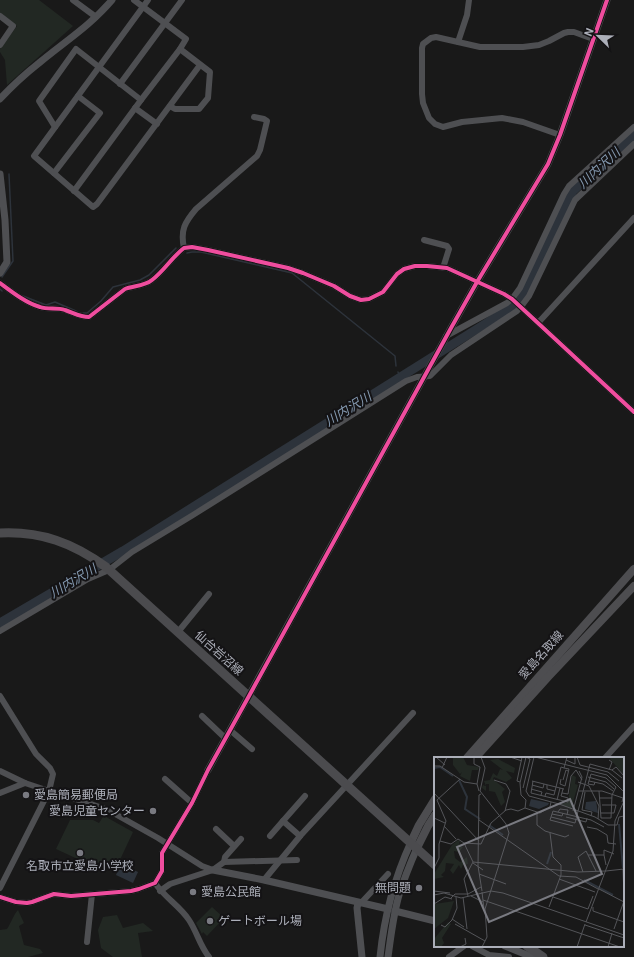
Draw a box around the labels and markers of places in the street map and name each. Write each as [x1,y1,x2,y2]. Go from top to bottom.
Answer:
place label: 愛島簡易郵便局 [34,788,118,802]
marker: 愛島簡易郵便局 [21,790,31,800]
place label: 愛島児童センター [49,804,145,818]
marker: 愛島児童センター [148,806,158,816]
marker: 名取市立愛島小学校 [75,848,85,858]
place label: 名取市立愛島小学校 [26,859,134,873]
place label: 無問題 [375,881,411,895]
marker: 無問題 [414,883,424,893]
place label: 愛島公民館 [201,885,261,899]
marker: 愛島公民館 [188,887,198,897]
place label: ゲートボール場 [218,914,302,928]
marker: ゲートボール場 [205,916,215,926]

